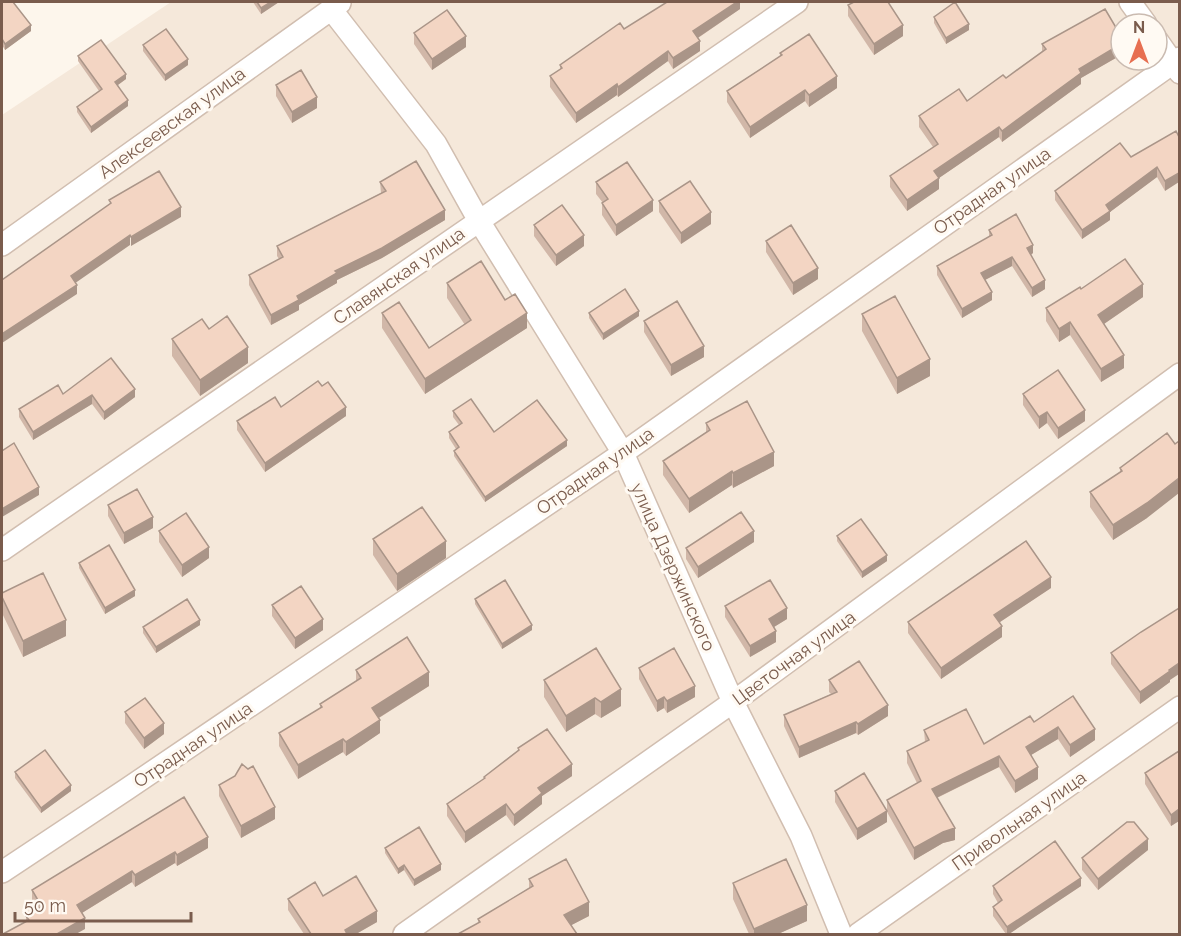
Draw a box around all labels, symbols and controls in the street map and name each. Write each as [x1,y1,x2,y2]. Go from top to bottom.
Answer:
north arrow [1109,12,1169,72]
text: N [1133,18,1145,37]
street label: Алексеевская улица [94,62,249,183]
street label: Отрадная улица [929,142,1054,239]
street label: Славянская улица [329,222,468,329]
street label: Отрадная улица [532,422,657,519]
street label: улица Дзержинского [627,479,720,654]
street label: Цветочная улица [728,606,859,709]
street label: Отрадная улица [130,697,256,792]
street label: Привольная улица [948,766,1090,875]
scale bar [15,885,190,923]
text: 50 m [24,895,66,916]

